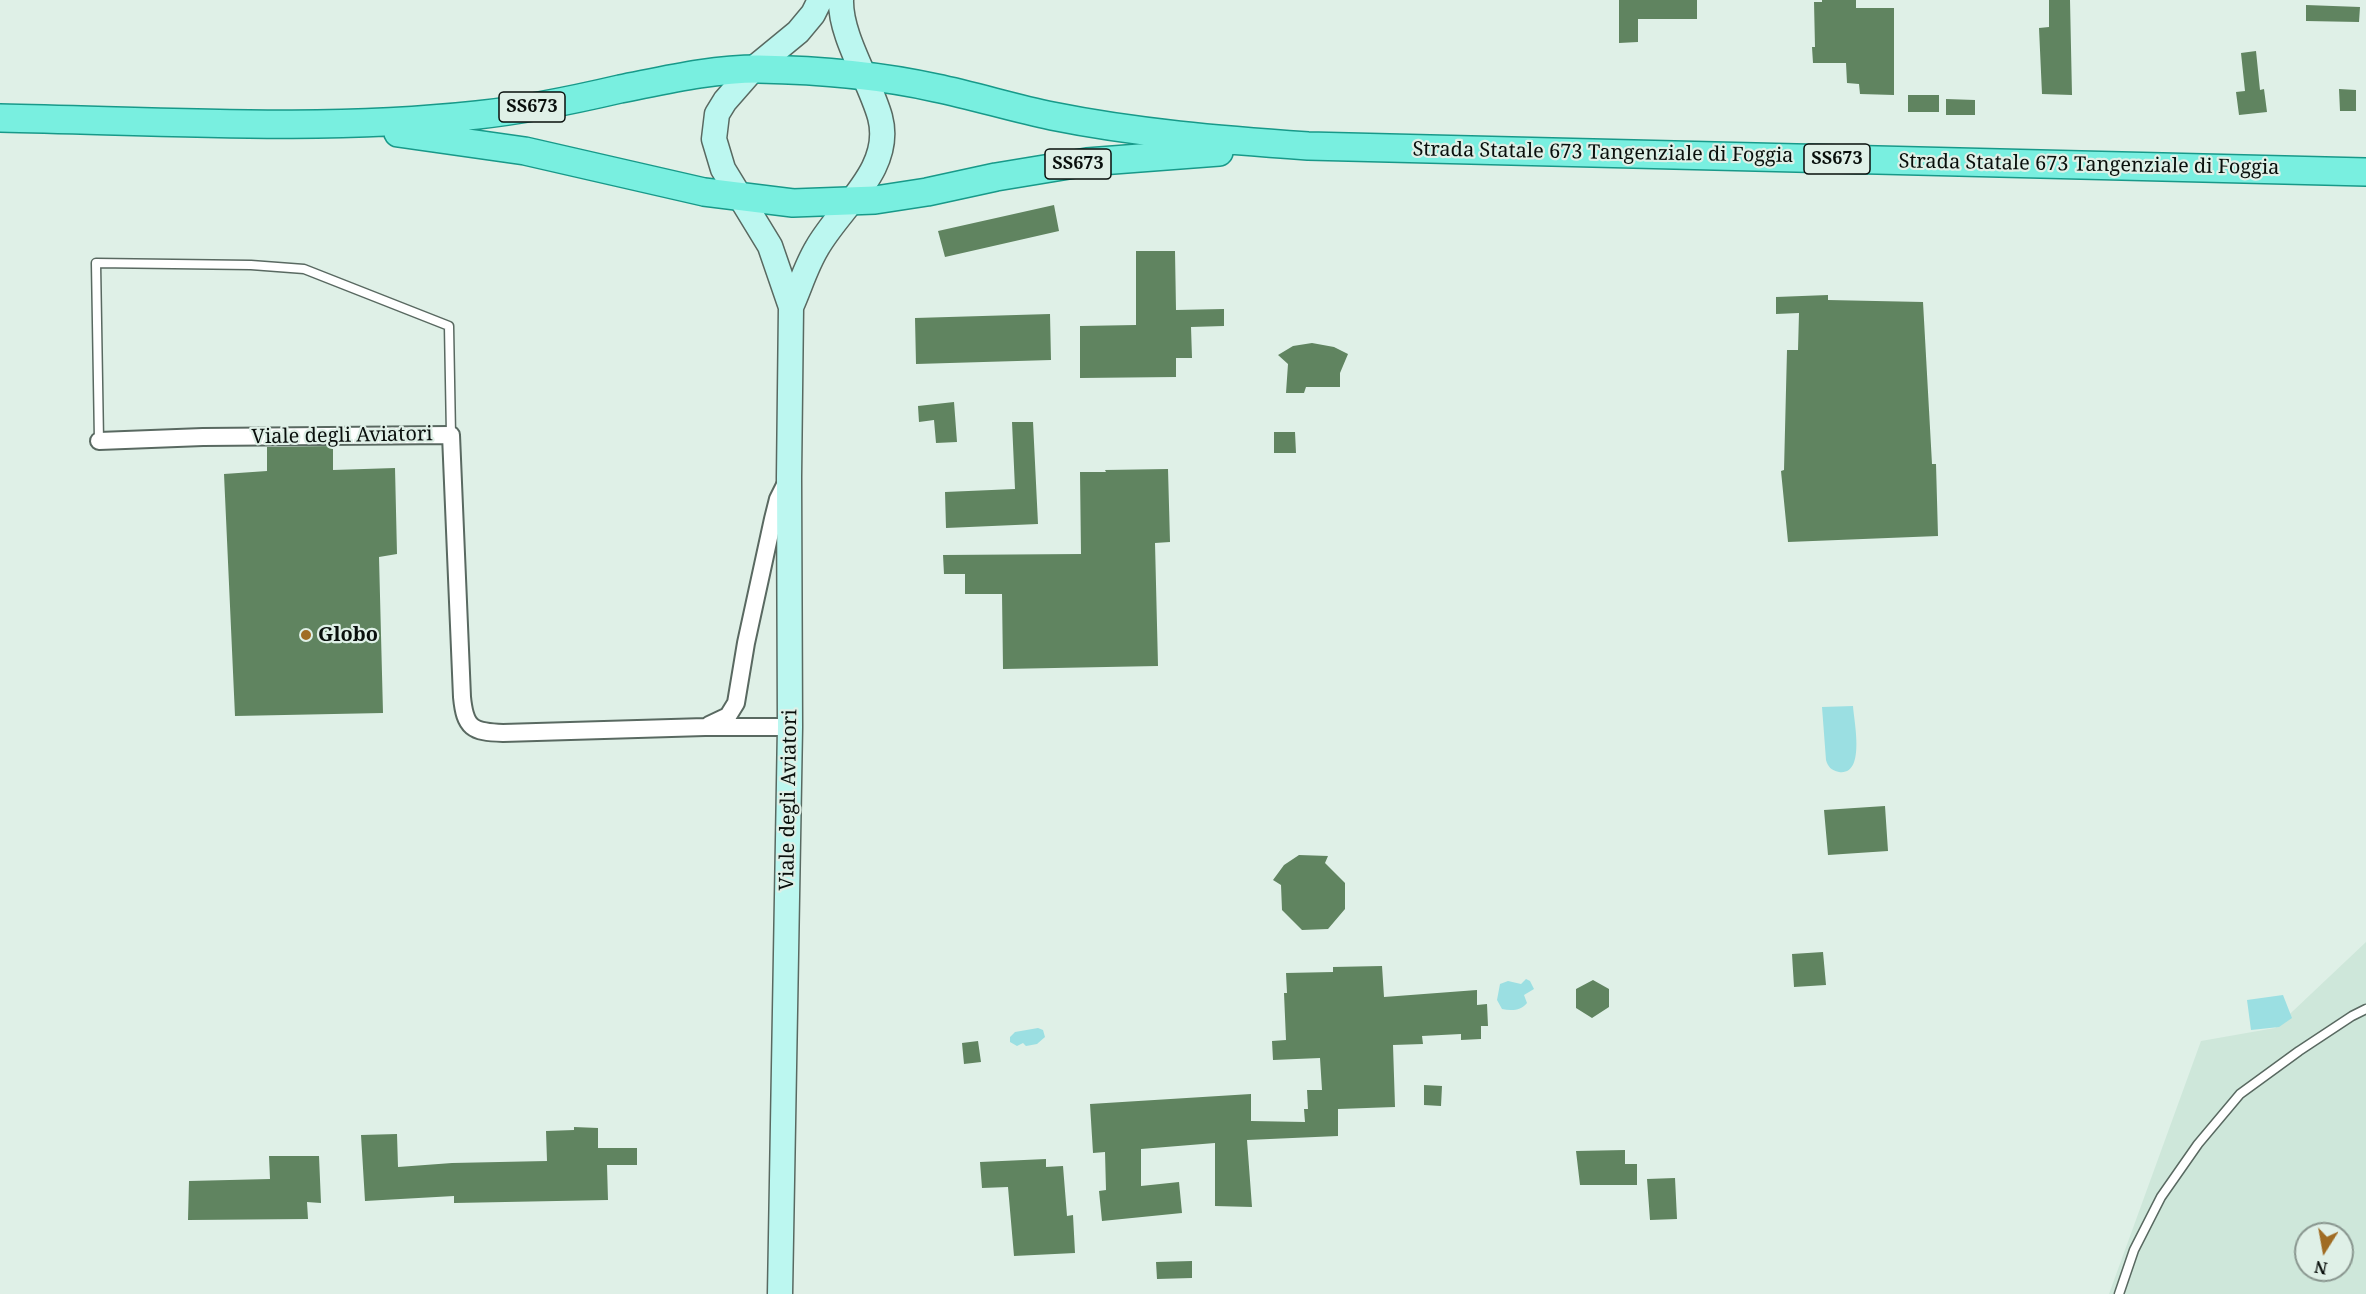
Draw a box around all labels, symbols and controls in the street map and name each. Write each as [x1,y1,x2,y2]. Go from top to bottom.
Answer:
road number: SS673 [499,92,565,122]
street label: Strada Statale 673 Tangenziale di Foggia [1412,138,1794,168]
road number: SS673 [1804,144,1870,174]
road number: SS673 [1045,149,1111,179]
street label: Strada Statale 673 Tangenziale di Foggia [1898,150,2280,180]
street label: Viale degli Aviatori [251,422,433,450]
place label: Globo [318,623,378,647]
marker: Globo [299,628,313,642]
street label: Viale degli Aviatori [775,709,803,891]
north arrow [2294,1222,2354,1282]
text: N [2313,1256,2329,1280]

